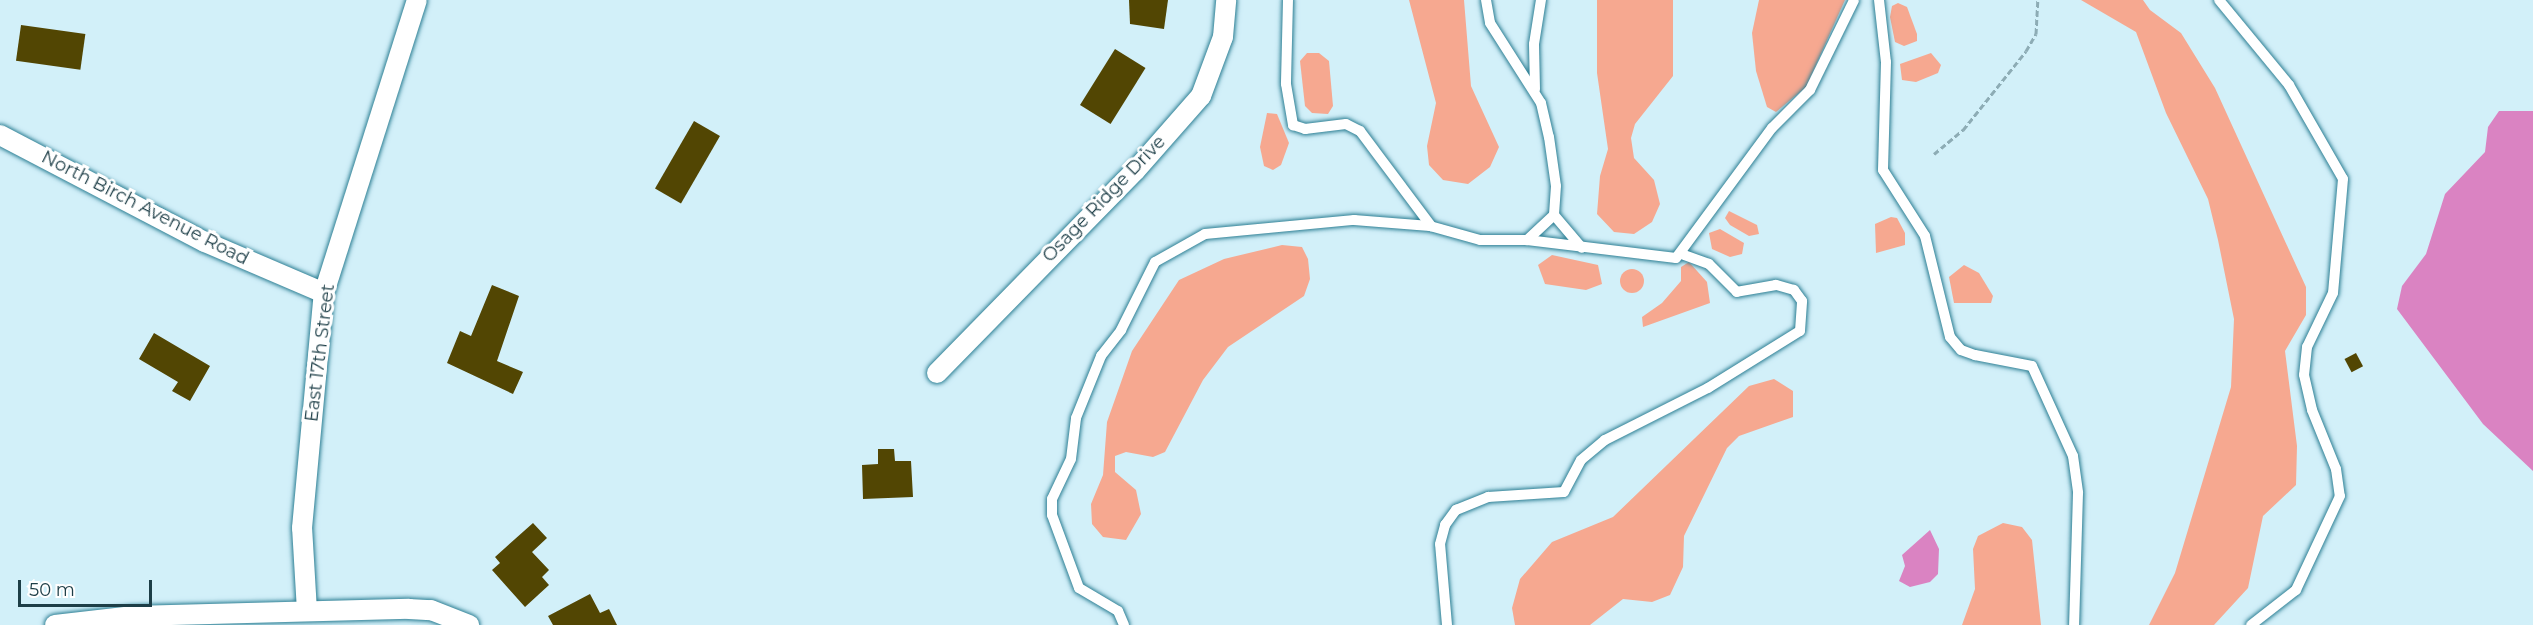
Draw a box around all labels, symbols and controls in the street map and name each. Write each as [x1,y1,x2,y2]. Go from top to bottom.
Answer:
street label: Osage Ridge Drive [1038,131,1170,267]
street label: North Birch Avenue Road [38,146,252,270]
street label: East 17th Street [301,283,339,423]
scale bar [21,568,154,606]
text: 50 m [29,579,75,601]

